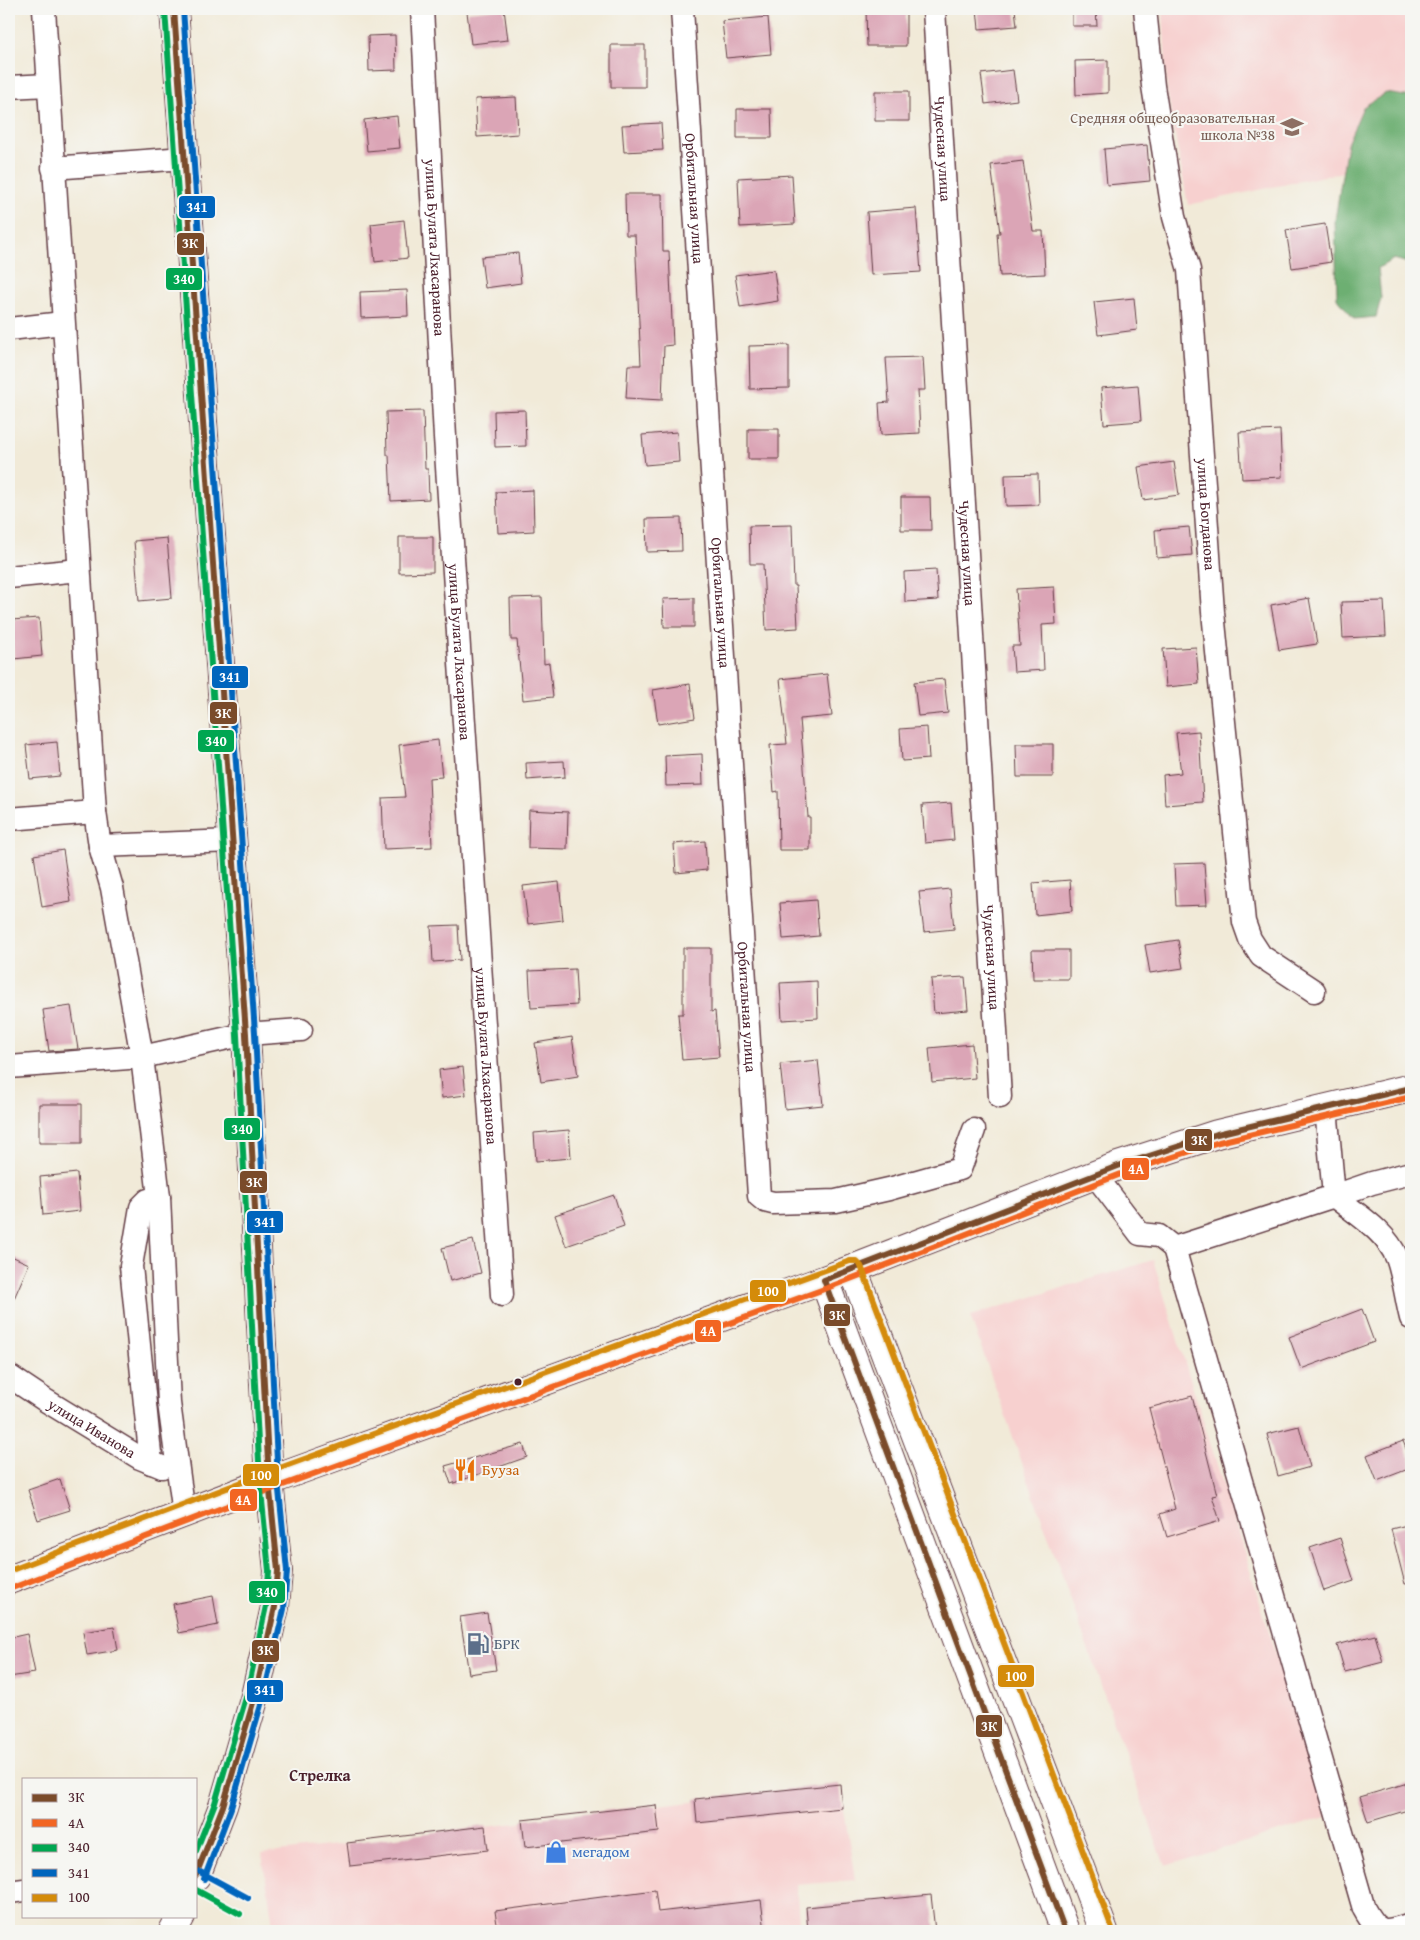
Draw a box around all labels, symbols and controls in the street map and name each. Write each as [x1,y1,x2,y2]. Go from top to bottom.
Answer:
street label: Чудесная улица [929,95,957,203]
place label: Средняя общеобразовательная школа №38 [1070,107,1275,145]
school or university icon: Средняя общеобразовательная школа №38 [1279,114,1305,140]
street label: Орбитальная улица [680,133,710,265]
street label: улица Булата Лхасаранова [420,158,451,338]
line badge: 341 [178,195,216,219]
text: 341 [186,197,208,217]
line badge: 3К [176,232,205,256]
text: 3К [182,233,199,253]
line badge: 340 [165,267,203,291]
text: 340 [173,269,195,289]
street label: улица Богданова [1192,456,1221,572]
street label: Чудесная улица [954,499,981,607]
street label: Орбитальная улица [706,537,736,670]
street label: улица Булата Лхасаранова [443,562,476,742]
line badge: 341 [211,665,249,689]
text: 341 [219,667,241,687]
line badge: 3К [209,701,238,725]
text: 3К [215,703,232,723]
line badge: 340 [197,729,235,753]
text: 340 [205,731,227,751]
street label: Чудесная улица [978,904,1006,1012]
street label: Орбитальная улица [733,941,762,1074]
street label: улица Булата Лхасаранова [470,966,503,1146]
line badge: 340 [223,1117,261,1141]
text: 340 [231,1119,253,1139]
line badge: 3К [1184,1128,1213,1152]
text: 3К [1191,1130,1208,1150]
line badge: 4А [1121,1157,1150,1181]
text: 4А [1128,1159,1144,1179]
line badge: 3К [239,1170,268,1194]
text: 3К [246,1172,263,1192]
line badge: 341 [246,1210,284,1234]
text: 341 [254,1212,276,1232]
line badge: 100 [749,1279,787,1303]
text: 100 [757,1281,779,1301]
line badge: 3К [823,1303,851,1327]
text: 3К [829,1305,846,1325]
line badge: 4А [694,1319,722,1343]
text: 4А [700,1321,716,1341]
unlabelled marker [513,1377,523,1387]
street label: улица Иванова [43,1393,141,1463]
restaurant icon: Бууза [452,1457,478,1483]
place label: Бууза [482,1459,520,1480]
line badge: 100 [242,1463,280,1487]
text: 100 [250,1465,272,1485]
line badge: 4А [229,1488,258,1512]
text: 4А [235,1490,251,1510]
line badge: 340 [248,1580,286,1604]
text: 340 [256,1582,278,1602]
fuel station icon: БРК [465,1631,491,1657]
place label: БРК [494,1633,521,1654]
line badge: 3К [251,1639,280,1663]
text: 3К [257,1640,274,1660]
line badge: 100 [997,1664,1035,1688]
text: 100 [1005,1666,1027,1686]
line badge: 341 [246,1679,284,1703]
text: 341 [254,1680,276,1700]
line badge: 3К [975,1714,1003,1738]
text: 3К [981,1716,998,1736]
district label: Стрелка [289,1763,351,1787]
legend [22,1778,198,1918]
text: 3К [68,1786,85,1807]
text: 4А [68,1812,84,1833]
text: 340 [68,1836,90,1857]
shop icon: мегадом [543,1839,569,1865]
place label: мегадом [572,1841,630,1862]
text: 341 [68,1862,90,1883]
text: 100 [68,1886,90,1907]

